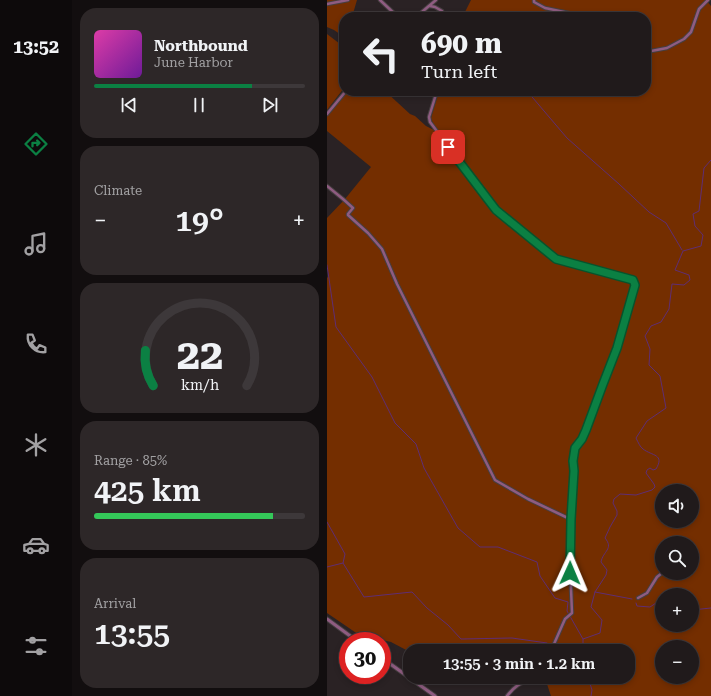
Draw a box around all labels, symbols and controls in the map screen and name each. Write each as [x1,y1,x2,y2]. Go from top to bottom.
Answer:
text: 690 m [421,27,502,60]
icon: left [355,28,407,80]
text: 13:52 [13,36,59,57]
text: Northbound [154,37,248,55]
text: June Harbor [154,55,233,70]
text: Turn left [421,61,497,82]
icon: previous [118,94,140,116]
icon: pause [188,94,210,116]
icon: next [259,94,281,116]
icon: directions [22,130,50,158]
pin [431,130,465,164]
icon: arrive [437,136,459,158]
text: Climate [94,183,142,198]
text: 19° [175,203,224,238]
text: − [94,208,106,233]
text: + [293,208,305,233]
icon: music [22,230,50,258]
icon: phone [22,330,50,358]
text: 22 [176,330,223,379]
text: km/h [180,377,219,393]
icon: climate [22,431,50,459]
text: Range · 85% [94,453,167,468]
text: 425 km [94,473,201,508]
map controls [655,484,699,684]
button: sound [655,484,699,528]
icon: car [22,531,50,559]
button: search [655,536,699,580]
position arrow [549,552,591,594]
button: + [655,588,699,632]
text: Arrival [94,596,136,611]
text: 13:55 [94,616,170,651]
icon: filters [22,632,50,660]
speed limit sign: 30 [339,632,391,684]
button: − [655,640,699,684]
text: 13:55 · 3 min · 1.2 km [443,655,595,673]

